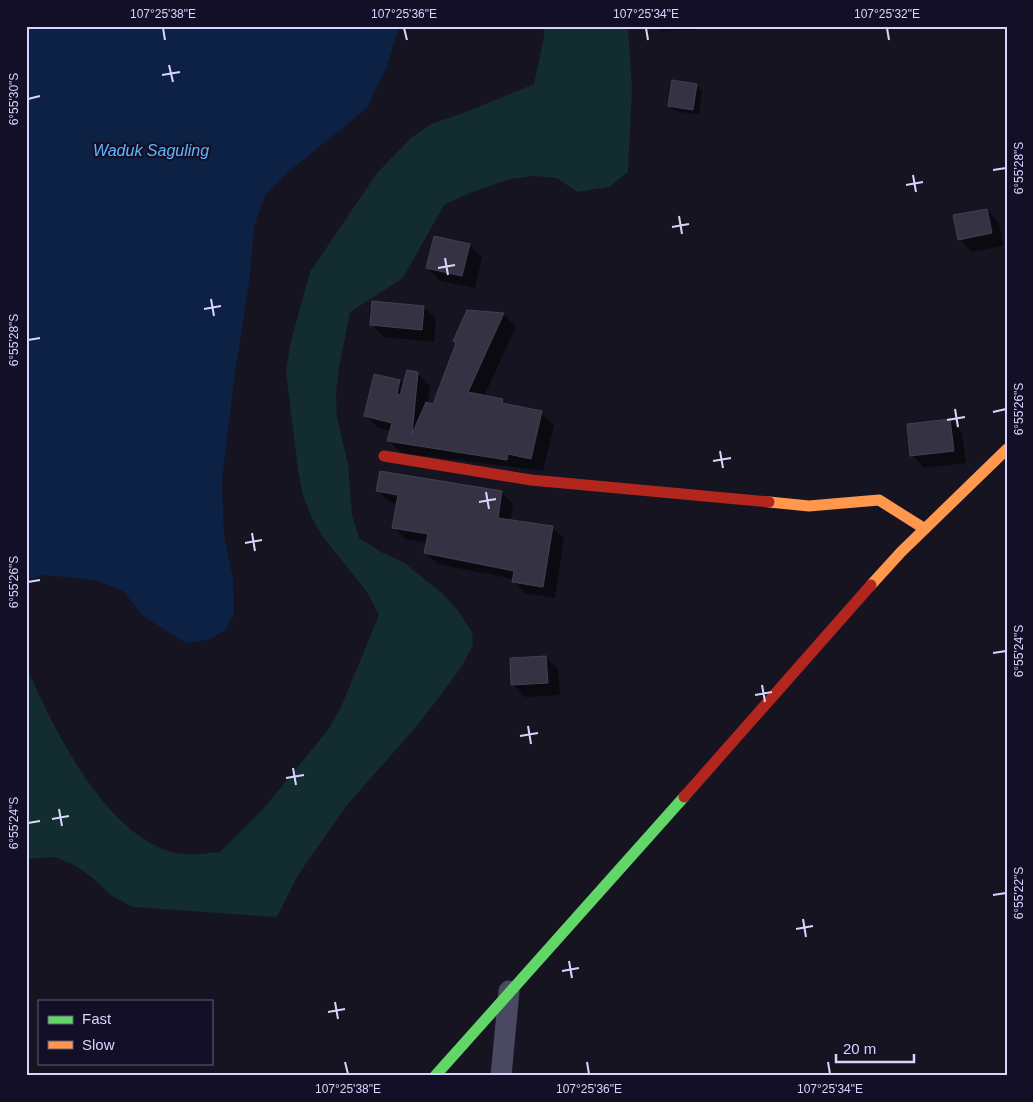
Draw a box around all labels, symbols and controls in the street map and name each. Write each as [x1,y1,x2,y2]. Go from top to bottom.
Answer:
text: 107°25'38"E [130,7,196,21]
text: 107°25'36"E [371,7,437,21]
text: 107°25'34"E [613,7,679,21]
text: 107°25'32"E [854,7,920,21]
text: 6°55'30"S [7,73,21,125]
water label: Waduk Saguling [93,142,209,159]
text: 6°55'28"S [1012,142,1026,194]
text: 6°55'28"S [7,314,21,366]
text: 6°55'26"S [1012,383,1026,435]
text: 6°55'26"S [7,556,21,608]
text: 6°55'24"S [1012,625,1026,677]
text: 6°55'24"S [7,797,21,849]
text: 6°55'22"S [1012,867,1026,919]
legend [38,1000,212,1064]
text: Fast [82,1010,112,1027]
scale bar [836,1032,913,1064]
text: Slow [82,1036,115,1053]
text: 20 m [843,1040,876,1057]
text: 107°25'38"E [315,1082,381,1096]
text: 107°25'36"E [556,1082,622,1096]
text: 107°25'34"E [797,1082,863,1096]

